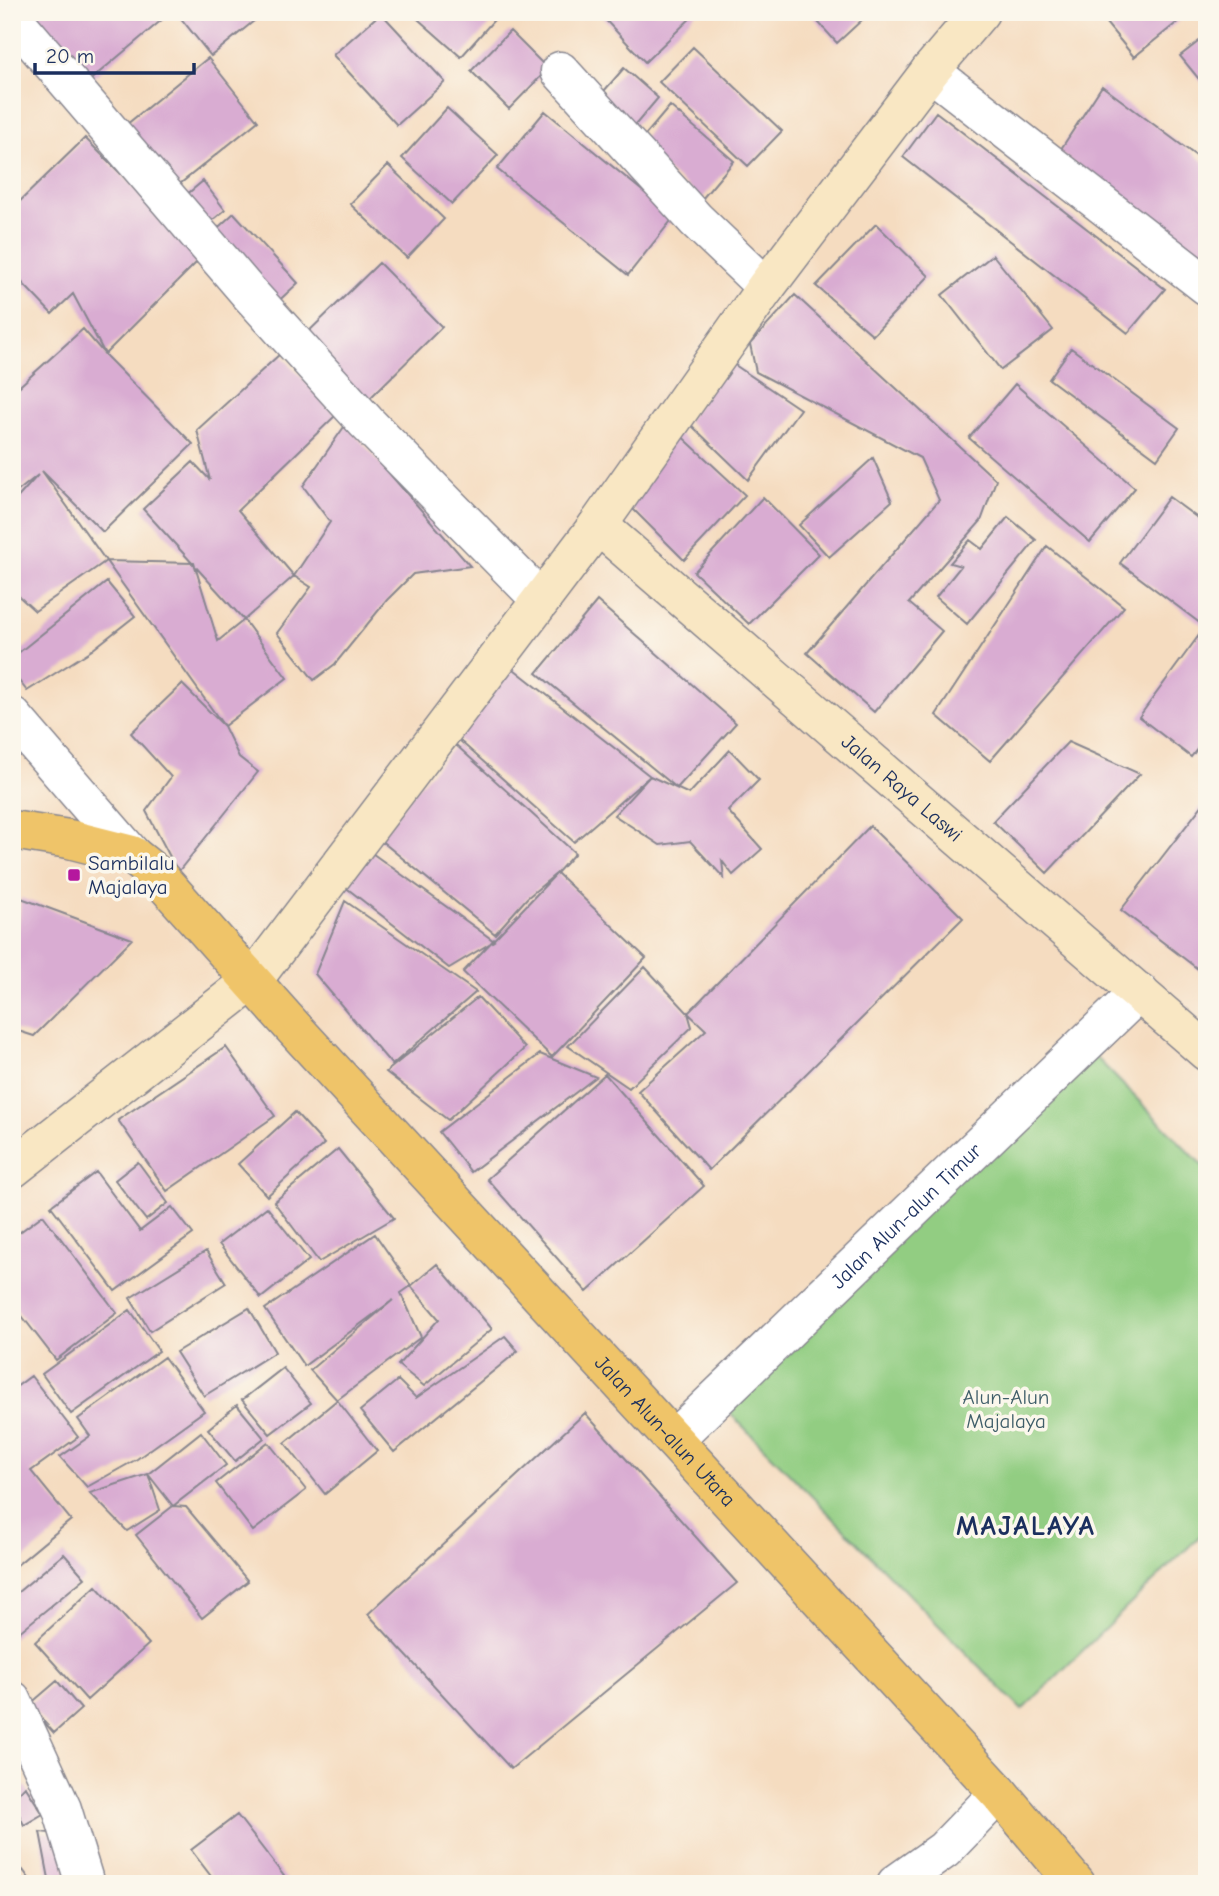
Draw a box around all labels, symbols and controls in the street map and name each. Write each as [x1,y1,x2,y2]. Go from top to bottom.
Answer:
scale bar [35,32,194,76]
text: 20 m [46,44,94,68]
street label: Jalan Raya Laswi [837,729,967,847]
place label: Sambilalu Majalaya [88,851,175,899]
marker: Sambilalu Majalaya [66,867,82,883]
street label: Jalan Alun-alun Timur [826,1138,987,1294]
street label: Jalan Alun-alun Utara [590,1351,741,1511]
park label: Alun-Alun Majalaya [963,1385,1049,1433]
district label: MAJALAYA [956,1510,1096,1542]

